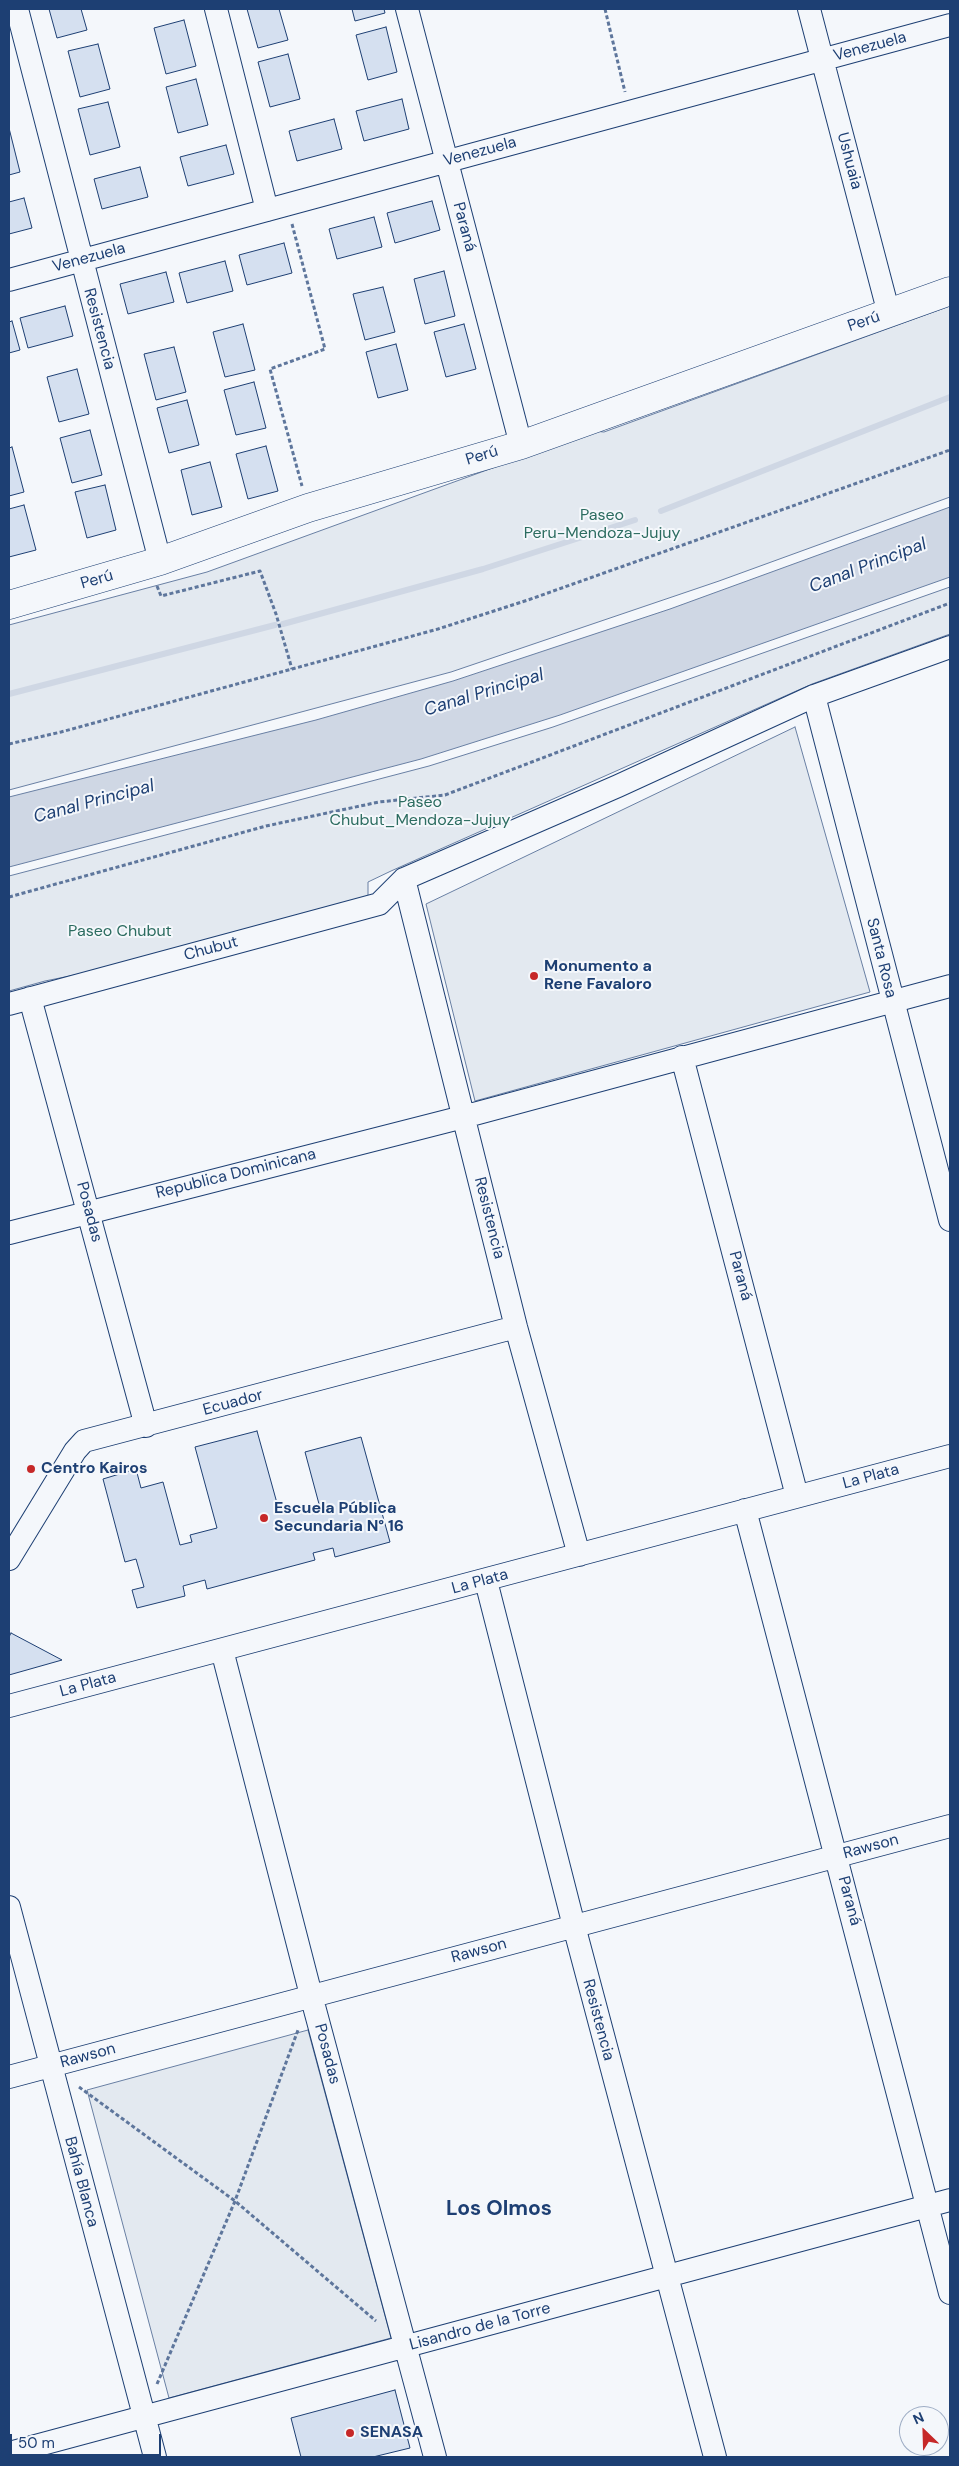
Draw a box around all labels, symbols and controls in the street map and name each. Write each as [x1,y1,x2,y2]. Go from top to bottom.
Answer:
street label: Venezuela [831,28,909,66]
street label: Ushuaia [832,130,866,192]
street label: Venezuela [441,133,519,171]
street label: Paraná [448,200,480,254]
street label: Venezuela [50,239,128,277]
street label: Resistencia [79,286,119,372]
street label: Perú [845,308,883,336]
street label: Perú [463,442,501,470]
park label: Paseo Peru-Mendoza-Jujuy [524,506,680,544]
water label: Canal Principal [806,534,930,598]
street label: Perú [78,566,116,594]
water label: Canal Principal [422,665,546,721]
water label: Canal Principal [31,776,157,828]
park label: Paseo Chubut_Mendoza-Jujuy [330,793,510,831]
street label: Santa Rosa [862,916,900,1000]
park label: Paseo Chubut [68,922,172,942]
street label: Chubut [182,933,240,965]
place label: Monumento a Rene Favaloro [544,957,652,995]
marker: Monumento a Rene Favaloro [528,970,540,982]
street label: Republica Dominicana [154,1145,318,1203]
street label: Resistencia [470,1175,508,1261]
street label: Posadas [72,1180,106,1244]
street label: Paraná [724,1249,756,1303]
street label: Ecuador [201,1386,265,1420]
place label: Centro Kairos [41,1459,147,1479]
street label: La Plata [841,1460,901,1494]
marker: Centro Kairos [25,1463,37,1475]
place label: Escuela Pública Secundaria N° 16 [274,1499,404,1537]
marker: Escuela Pública Secundaria N° 16 [258,1512,270,1524]
street label: La Plata [450,1565,510,1599]
street label: La Plata [58,1668,118,1702]
street label: Rawson [841,1830,901,1864]
street label: Paraná [833,1874,865,1928]
street label: Rawson [449,1934,509,1968]
street label: Resistencia [578,1977,618,2063]
street label: Posadas [310,2022,344,2086]
street label: Rawson [58,2039,118,2073]
street label: Bahía Blanca [60,2135,102,2229]
district label: Los Olmos [446,2196,552,2222]
street label: Lisandro de la Torre [407,2299,553,2355]
north arrow [899,2406,949,2456]
text: N [910,2408,927,2429]
place label: SENASA [360,2423,423,2443]
scale bar [12,2424,164,2456]
marker: SENASA [344,2427,356,2439]
text: 50 m [18,2433,55,2453]

